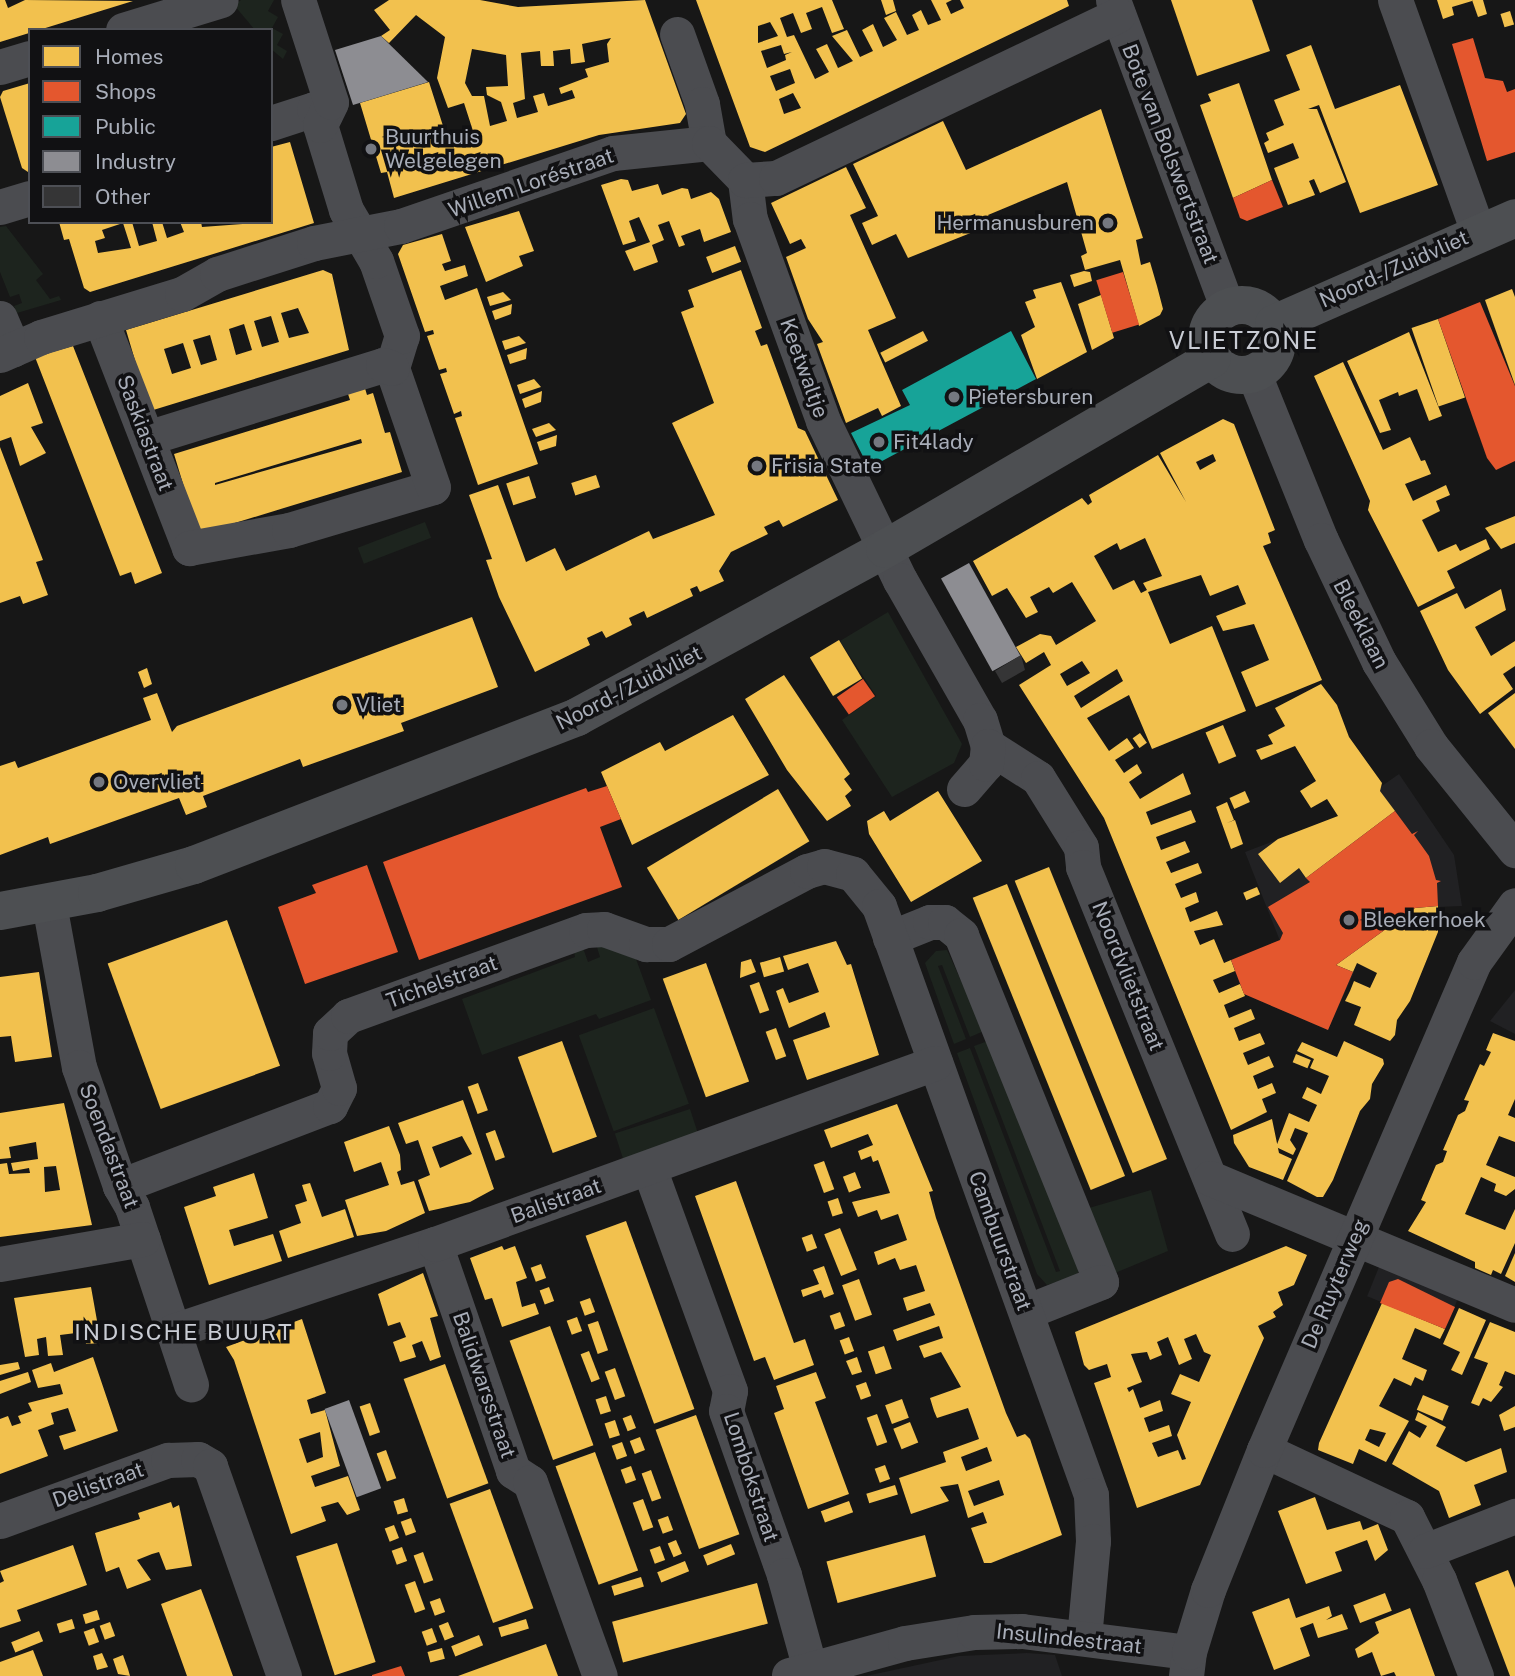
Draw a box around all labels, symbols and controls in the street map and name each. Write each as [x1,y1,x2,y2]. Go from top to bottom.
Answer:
legend [28,28,273,224]
street label: Bote van Bolswertstraat [1116,40,1224,268]
text: Homes [95,44,163,69]
text: Shops [95,79,156,104]
text: Public [95,114,156,139]
place label: Buurthuis Welgelegen [385,124,502,174]
marker: Buurthuis Welgelegen [363,141,379,157]
street label: Willem Loréstraat [445,143,617,223]
text: Industry [95,149,176,174]
text: Other [95,184,151,209]
place label: Hermanusburen [936,210,1094,236]
marker: Hermanusburen [1100,215,1116,231]
street label: Noord-/Zuidvliet [1316,225,1472,313]
street label: Keetwaltje [774,315,834,421]
district label: VLIETZONE [1170,327,1318,355]
street label: Saskiastraat [111,372,179,494]
place label: Pietersburen [968,384,1093,410]
marker: Pietersburen [946,389,962,405]
place label: Fit4lady [893,429,974,455]
marker: Fit4lady [871,434,887,450]
place label: Frisia State [771,453,882,479]
marker: Frisia State [749,458,765,474]
street label: Bleeklaan [1328,575,1394,673]
street label: Noord-/Zuidvliet [552,640,706,736]
place label: Vliet [356,692,401,718]
marker: Vliet [334,697,350,713]
place label: Overvliet [113,769,201,795]
marker: Overvliet [91,774,107,790]
street label: Noordvlietstraat [1087,898,1169,1054]
place label: Bleekerhoek [1363,907,1486,933]
marker: Bleekerhoek [1341,912,1357,928]
street label: Tichelstraat [383,950,501,1014]
street label: Soendastraat [74,1080,144,1212]
street label: Cambuurstraat [963,1168,1037,1314]
street label: Balistraat [507,1173,605,1229]
street label: De Ruyterweg [1296,1215,1374,1353]
street label: Balidwarsstraat [447,1308,521,1462]
district label: INDISCHE BUURT [76,1318,292,1346]
street label: Lombokstraat [718,1409,784,1545]
street label: Delistraat [49,1457,147,1513]
street label: Insulindestraat [995,1619,1143,1659]

